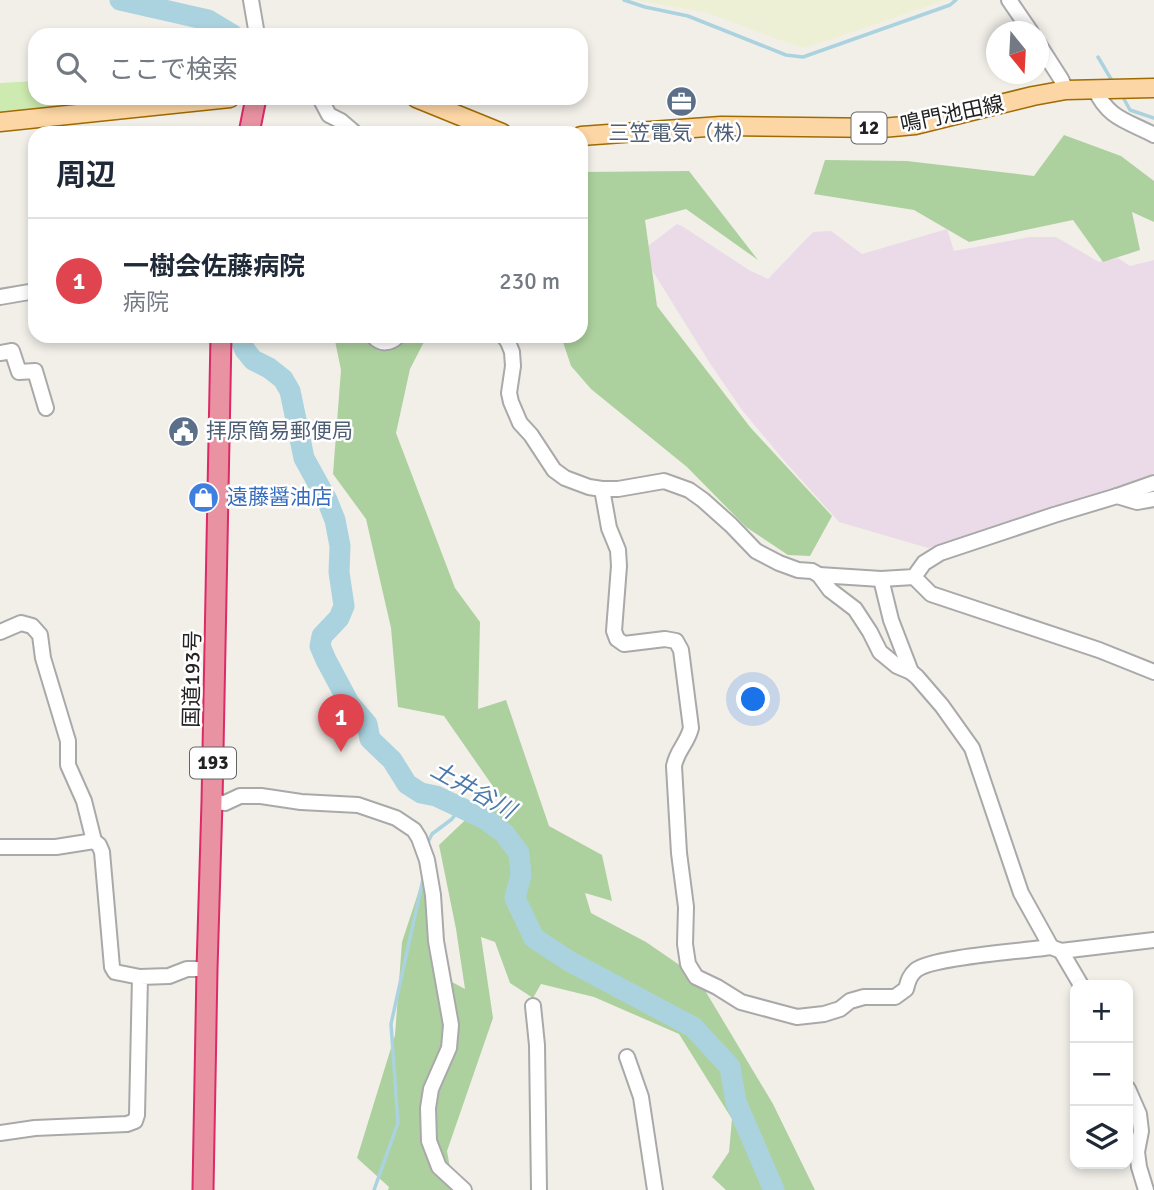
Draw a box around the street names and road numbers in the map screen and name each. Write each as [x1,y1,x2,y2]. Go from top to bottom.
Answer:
street label: 鳴門池田線 [898,90,1006,138]
road number: 12 [852,112,886,144]
street label: 国道193号 [178,630,206,728]
road number: 193 [190,748,236,778]

